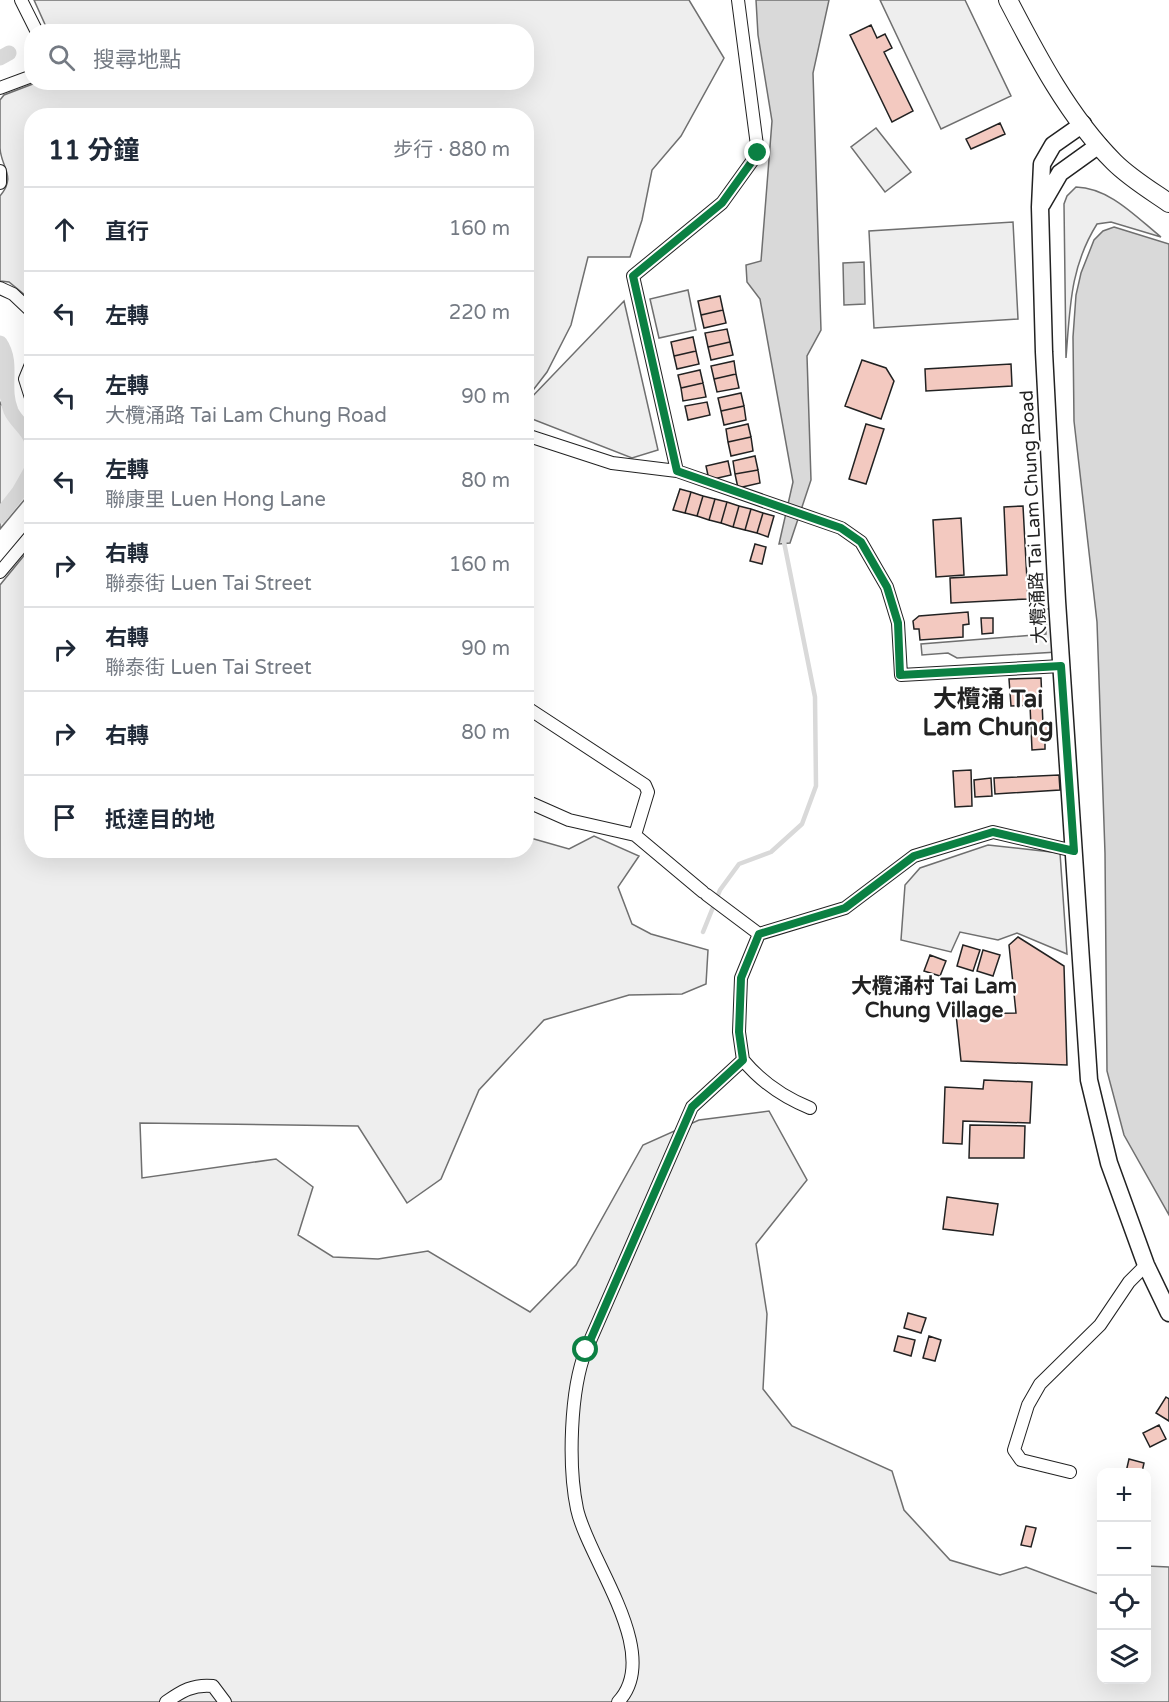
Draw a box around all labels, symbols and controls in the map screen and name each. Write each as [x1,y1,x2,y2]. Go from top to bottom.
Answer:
search box [24,24,534,90]
icon: search [45,41,78,74]
text: 搜尋地點 [93,47,181,73]
text: 11 分鐘 [48,135,139,166]
text: 步行 · 880 m [393,138,510,162]
route end [744,139,770,165]
icon: ahead [48,213,81,246]
text: 160 m [449,217,510,241]
text: 直行 [105,219,149,245]
icon: left [48,297,81,330]
text: 220 m [449,301,510,325]
text: 左轉 [105,303,149,329]
text: 左轉 [105,373,149,399]
icon: left [48,381,81,414]
text: 90 m [461,385,510,409]
street label: 大欖涌路 Tai Lam Chung Road [1015,390,1051,644]
text: 大欖涌路 Tai Lam Chung Road [105,404,387,428]
text: 左轉 [105,457,149,483]
icon: left [48,465,81,498]
text: 80 m [461,469,510,493]
text: 聯康里 Luen Hong Lane [105,488,326,512]
text: 右轉 [105,541,149,567]
icon: right [48,549,81,582]
text: 160 m [449,553,510,577]
text: 聯泰街 Luen Tai Street [105,572,312,596]
text: 右轉 [105,625,149,651]
icon: right [48,633,81,666]
text: 90 m [461,637,510,661]
text: 聯泰街 Luen Tai Street [105,656,312,680]
district label: 大欖涌 Tai Lam Chung [922,685,1054,742]
icon: right [48,717,81,750]
text: 80 m [461,721,510,745]
text: 右轉 [105,723,149,749]
icon: arrive [48,801,81,834]
text: 抵達目的地 [105,807,215,833]
district label: 大欖涌村 Tai Lam Chung Village [851,974,1017,1023]
route start [572,1336,598,1362]
map controls [1097,1468,1151,1684]
button: + [1097,1468,1151,1522]
button: − [1097,1522,1151,1576]
button: locate [1097,1576,1151,1630]
button: layers [1097,1630,1151,1684]

